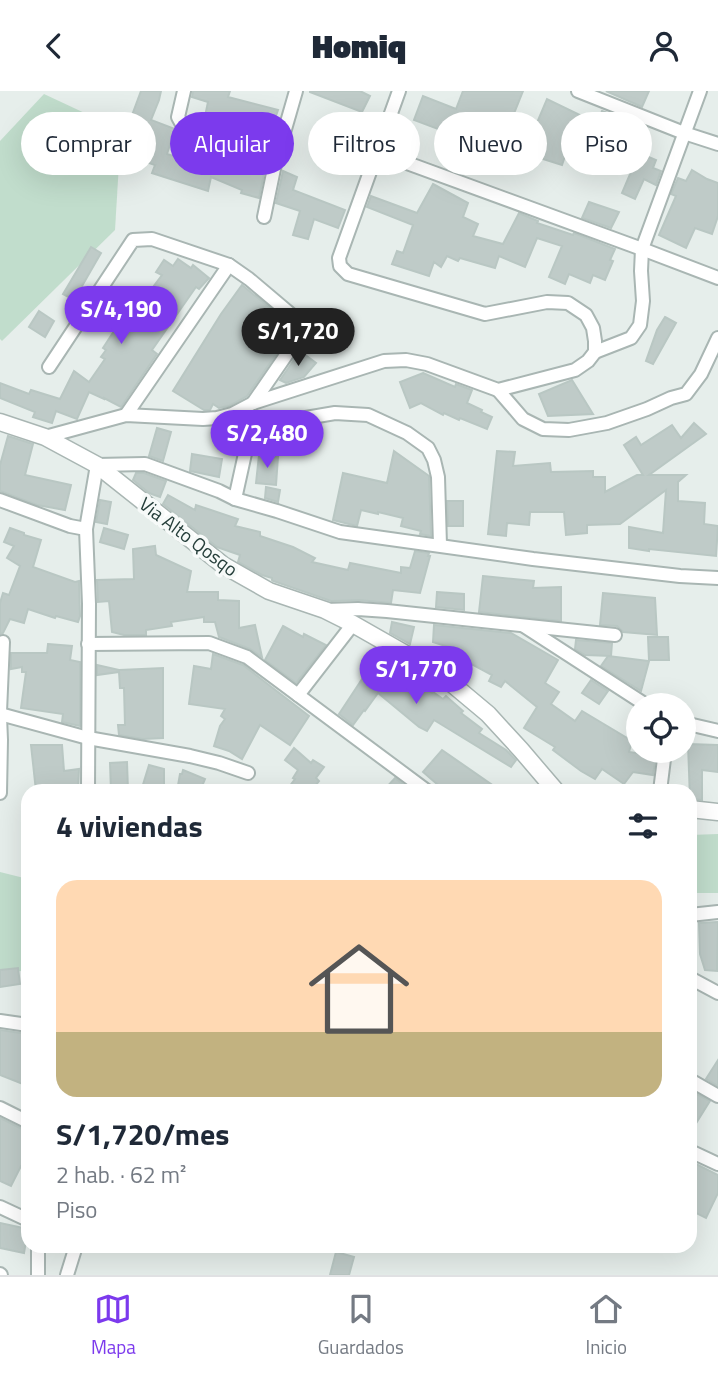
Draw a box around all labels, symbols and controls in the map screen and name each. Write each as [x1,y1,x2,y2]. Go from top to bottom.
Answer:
text: Homiq [312,22,406,70]
icon: back [35,27,73,65]
icon: person [645,27,683,65]
chip: Comprar [21,112,156,175]
chip: Alquilar [170,112,294,175]
chip: Filtros [308,112,420,175]
chip: Nuevo [434,112,547,175]
chip: Piso [561,112,652,175]
pin: S/4,190 [56,287,186,346]
text: S/4,190 [81,291,161,326]
pin: S/1,720 [233,309,363,368]
text: S/1,720 [258,313,338,348]
pin: S/2,480 [202,411,332,470]
text: S/2,480 [227,415,307,450]
street label: Via Alto Qosqo [134,489,244,583]
pin: S/1,770 [351,647,481,706]
text: S/1,770 [376,651,456,686]
map controls [626,693,696,763]
button: locate [626,693,696,763]
text: 4 viviendas [56,803,203,849]
icon: filters [624,807,662,845]
icon: home [296,926,422,1052]
text: S/1,720/mes [56,1111,229,1157]
text: 2 hab. · 62 m² [56,1157,186,1192]
text: Piso [56,1192,98,1227]
tab: Mapa [91,1290,136,1361]
tab: Guardados [318,1290,404,1361]
tab: Inicio [586,1290,627,1361]

